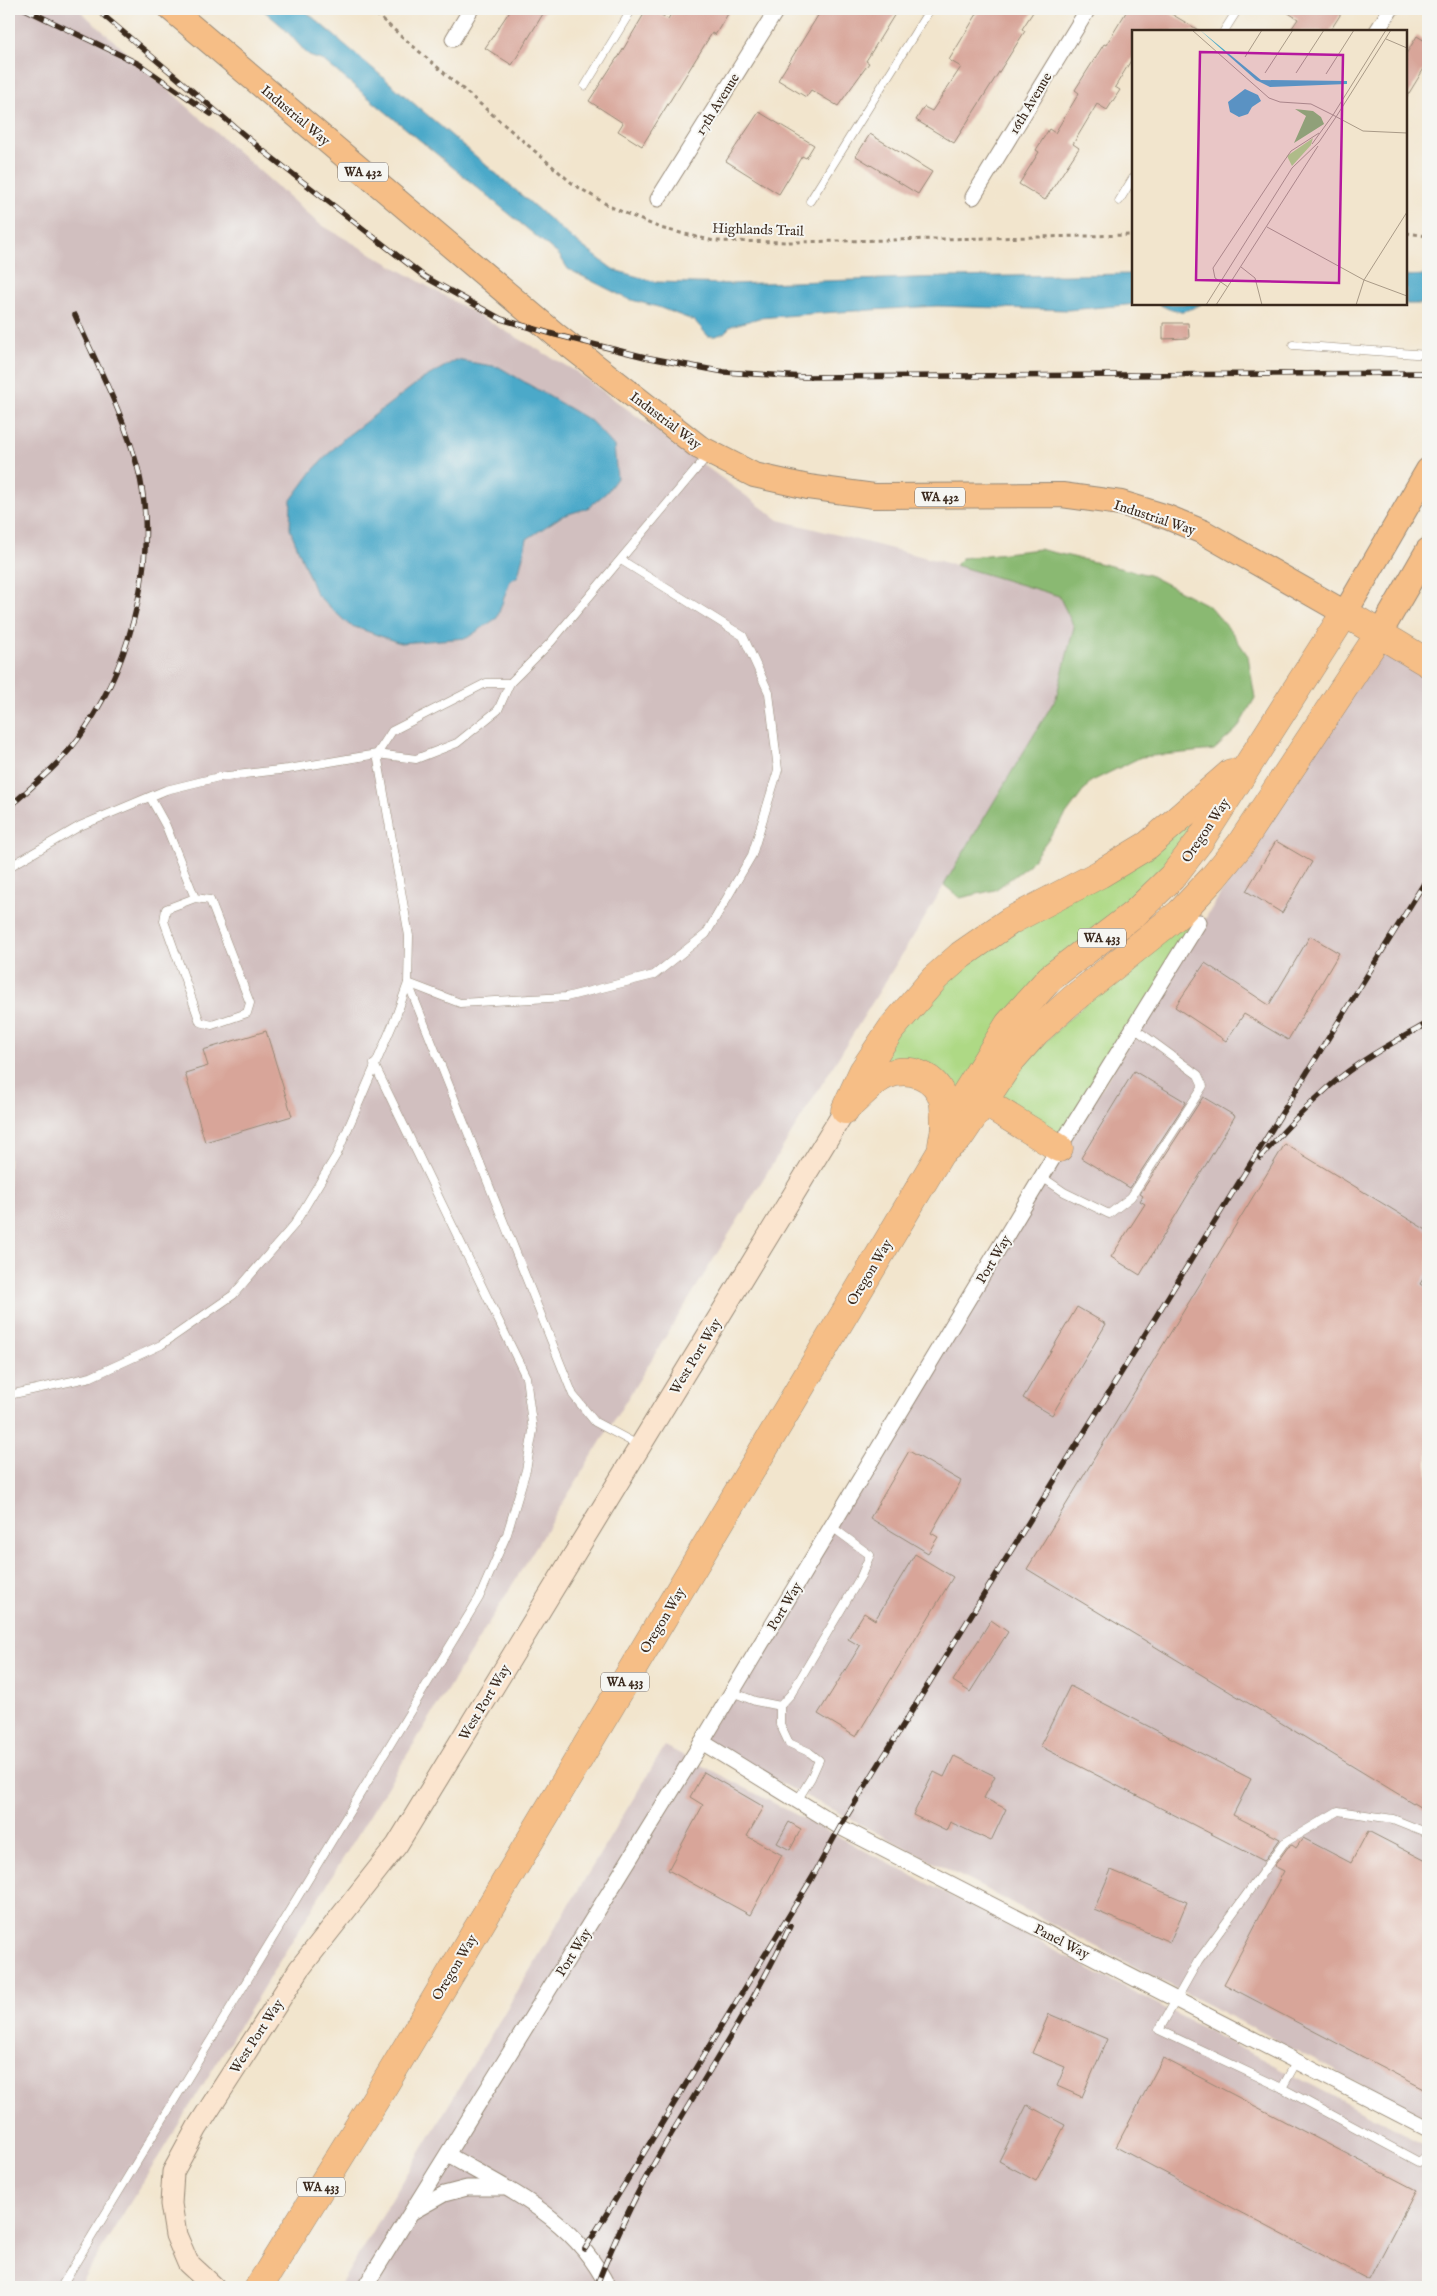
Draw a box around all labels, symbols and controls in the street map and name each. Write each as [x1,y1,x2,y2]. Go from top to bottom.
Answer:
inset map [1132,30,1407,305]
street label: 16th Avenue [1005,69,1057,138]
street label: 17th Avenue [692,70,744,139]
street label: Industrial Way [257,82,334,150]
road number: WA 432 [338,162,388,182]
street label: Highlands Trail [712,219,804,241]
street label: Industrial Way [626,388,705,454]
road number: WA 432 [915,488,965,507]
street label: Industrial Way [1111,496,1198,540]
street label: Oregon Way [1178,795,1234,866]
road number: WA 433 [1078,928,1126,948]
street label: Port Way [972,1232,1015,1287]
street label: Oregon Way [843,1236,897,1309]
street label: West Port Way [666,1315,726,1398]
street label: Port Way [763,1579,806,1634]
street label: Oregon Way [636,1584,690,1657]
street label: West Port Way [455,1661,515,1744]
road number: WA 433 [601,1672,649,1691]
street label: Panel Way [1031,1920,1093,1964]
street label: Port Way [552,1925,596,1980]
street label: Oregon Way [428,1931,482,2004]
street label: West Port Way [226,1996,288,2077]
road number: WA 433 [297,2178,345,2196]

